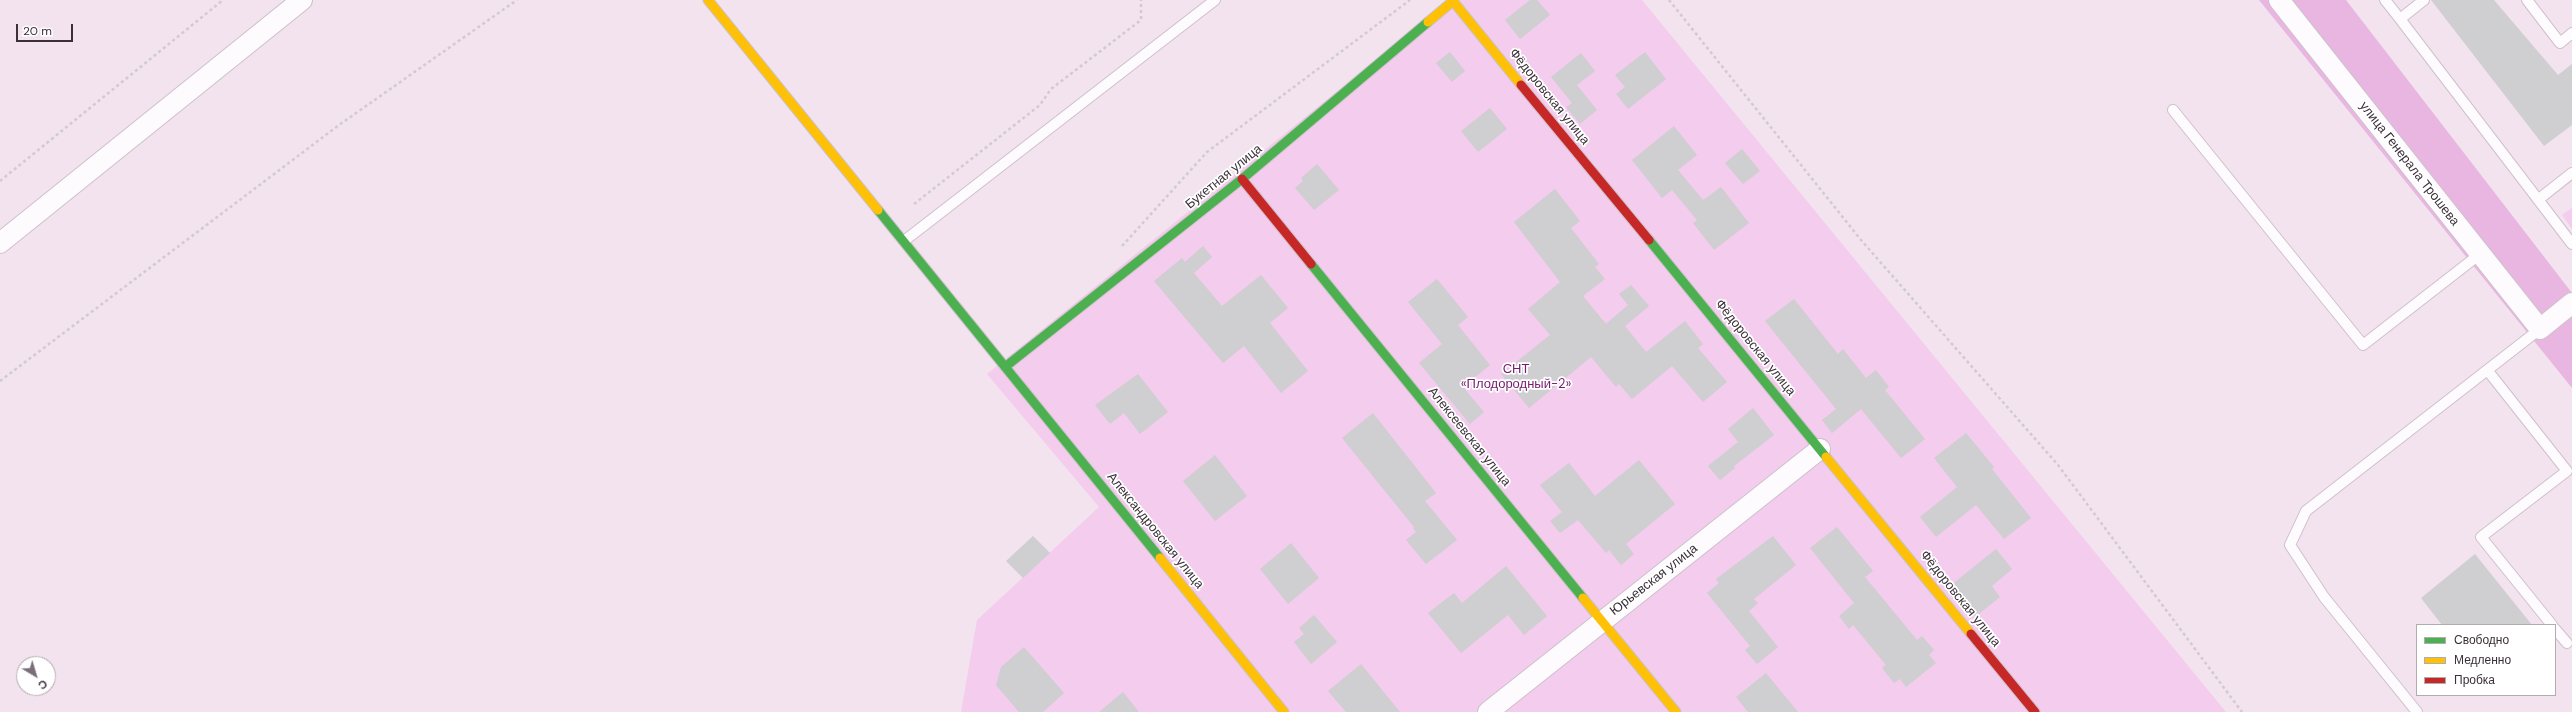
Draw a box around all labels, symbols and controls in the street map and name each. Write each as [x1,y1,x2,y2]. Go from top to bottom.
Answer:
scale bar [18,16,75,42]
text: 20 m [23,23,52,39]
street label: Фёдоровская улица [1505,46,1593,148]
street label: улица Генерала Трошева [2356,99,2462,229]
street label: Букетная улица [1183,141,1265,213]
street label: Фёдоровская улица [1711,297,1799,399]
park label: СНТ «Плодородный-2» [1461,362,1571,393]
street label: Алексеевская улица [1424,384,1514,490]
street label: Александровская улица [1103,470,1207,592]
street label: Юрьевская улица [1607,541,1701,619]
street label: Фёдоровская улица [1916,548,2004,650]
legend [2416,624,2556,696]
text: Свободно [2454,632,2509,648]
text: Медленно [2454,652,2511,668]
north arrow [16,656,56,696]
text: Пробка [2454,672,2495,688]
text: С [35,677,50,693]

